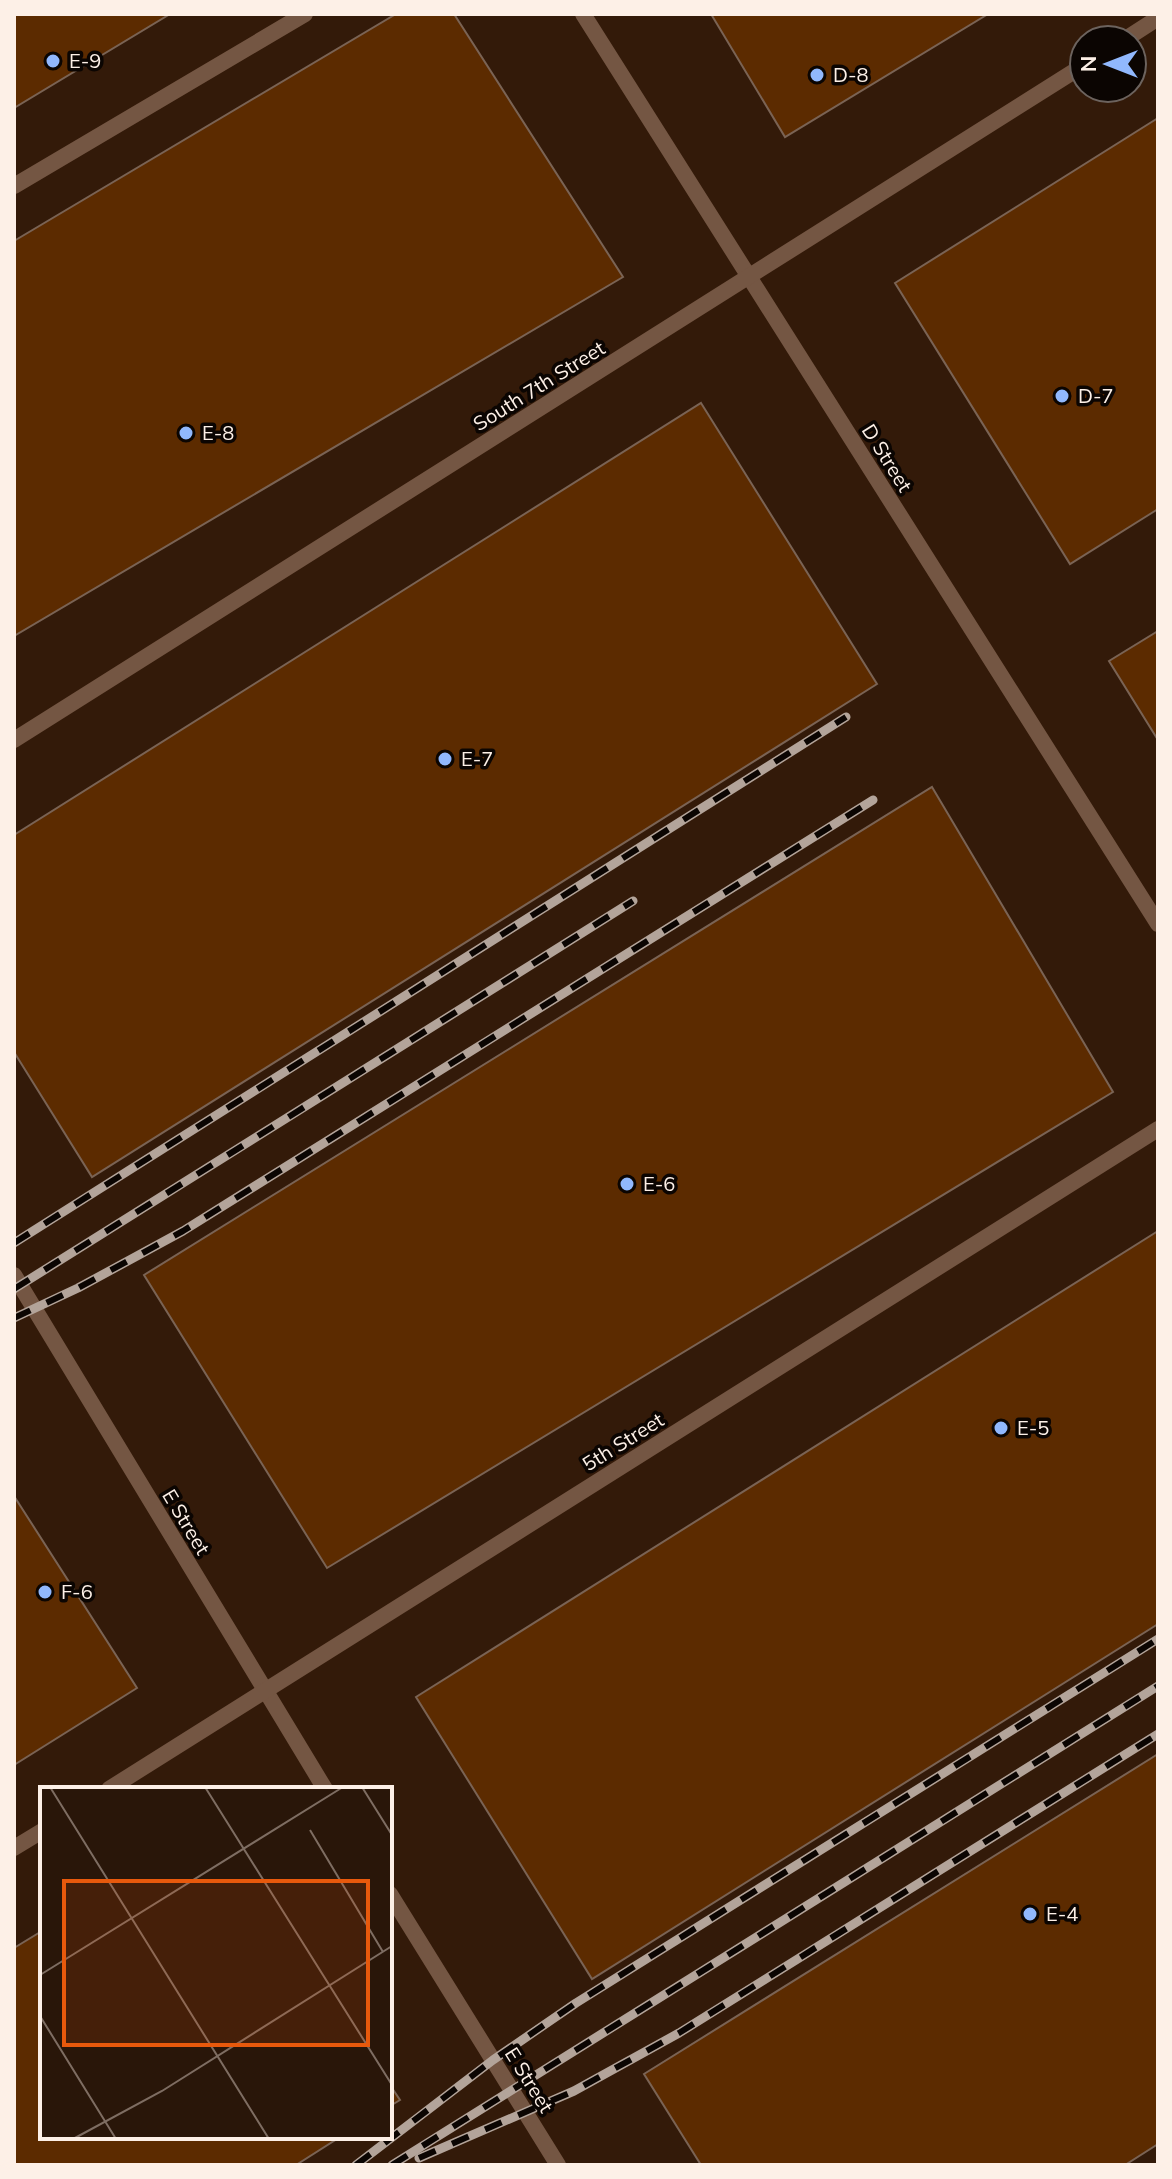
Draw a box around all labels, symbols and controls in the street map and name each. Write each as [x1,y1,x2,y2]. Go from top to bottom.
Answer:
north arrow [1068,24,1148,104]
place label: E-9 [69,48,101,73]
marker: E-9 [44,52,62,70]
text: N [1074,56,1102,72]
place label: D-8 [833,62,869,87]
marker: D-8 [808,66,826,84]
street label: South 7th Street [468,335,609,436]
place label: D-7 [1078,383,1114,408]
marker: D-7 [1053,387,1071,405]
street label: D Street [857,419,918,496]
place label: E-8 [202,420,234,445]
marker: E-8 [177,424,195,442]
place label: E-7 [461,746,493,771]
marker: E-7 [436,750,454,768]
place label: E-6 [643,1171,675,1196]
marker: E-6 [618,1175,636,1193]
street label: 5th Street [577,1407,668,1476]
place label: E-5 [1017,1415,1049,1440]
marker: E-5 [992,1419,1010,1437]
street label: E Street [157,1484,216,1559]
place label: F-6 [61,1579,93,1604]
marker: F-6 [36,1583,54,1601]
inset map [40,1787,392,2139]
place label: E-4 [1046,1901,1078,1926]
marker: E-4 [1021,1905,1039,1923]
street label: E Street [500,2042,559,2117]

